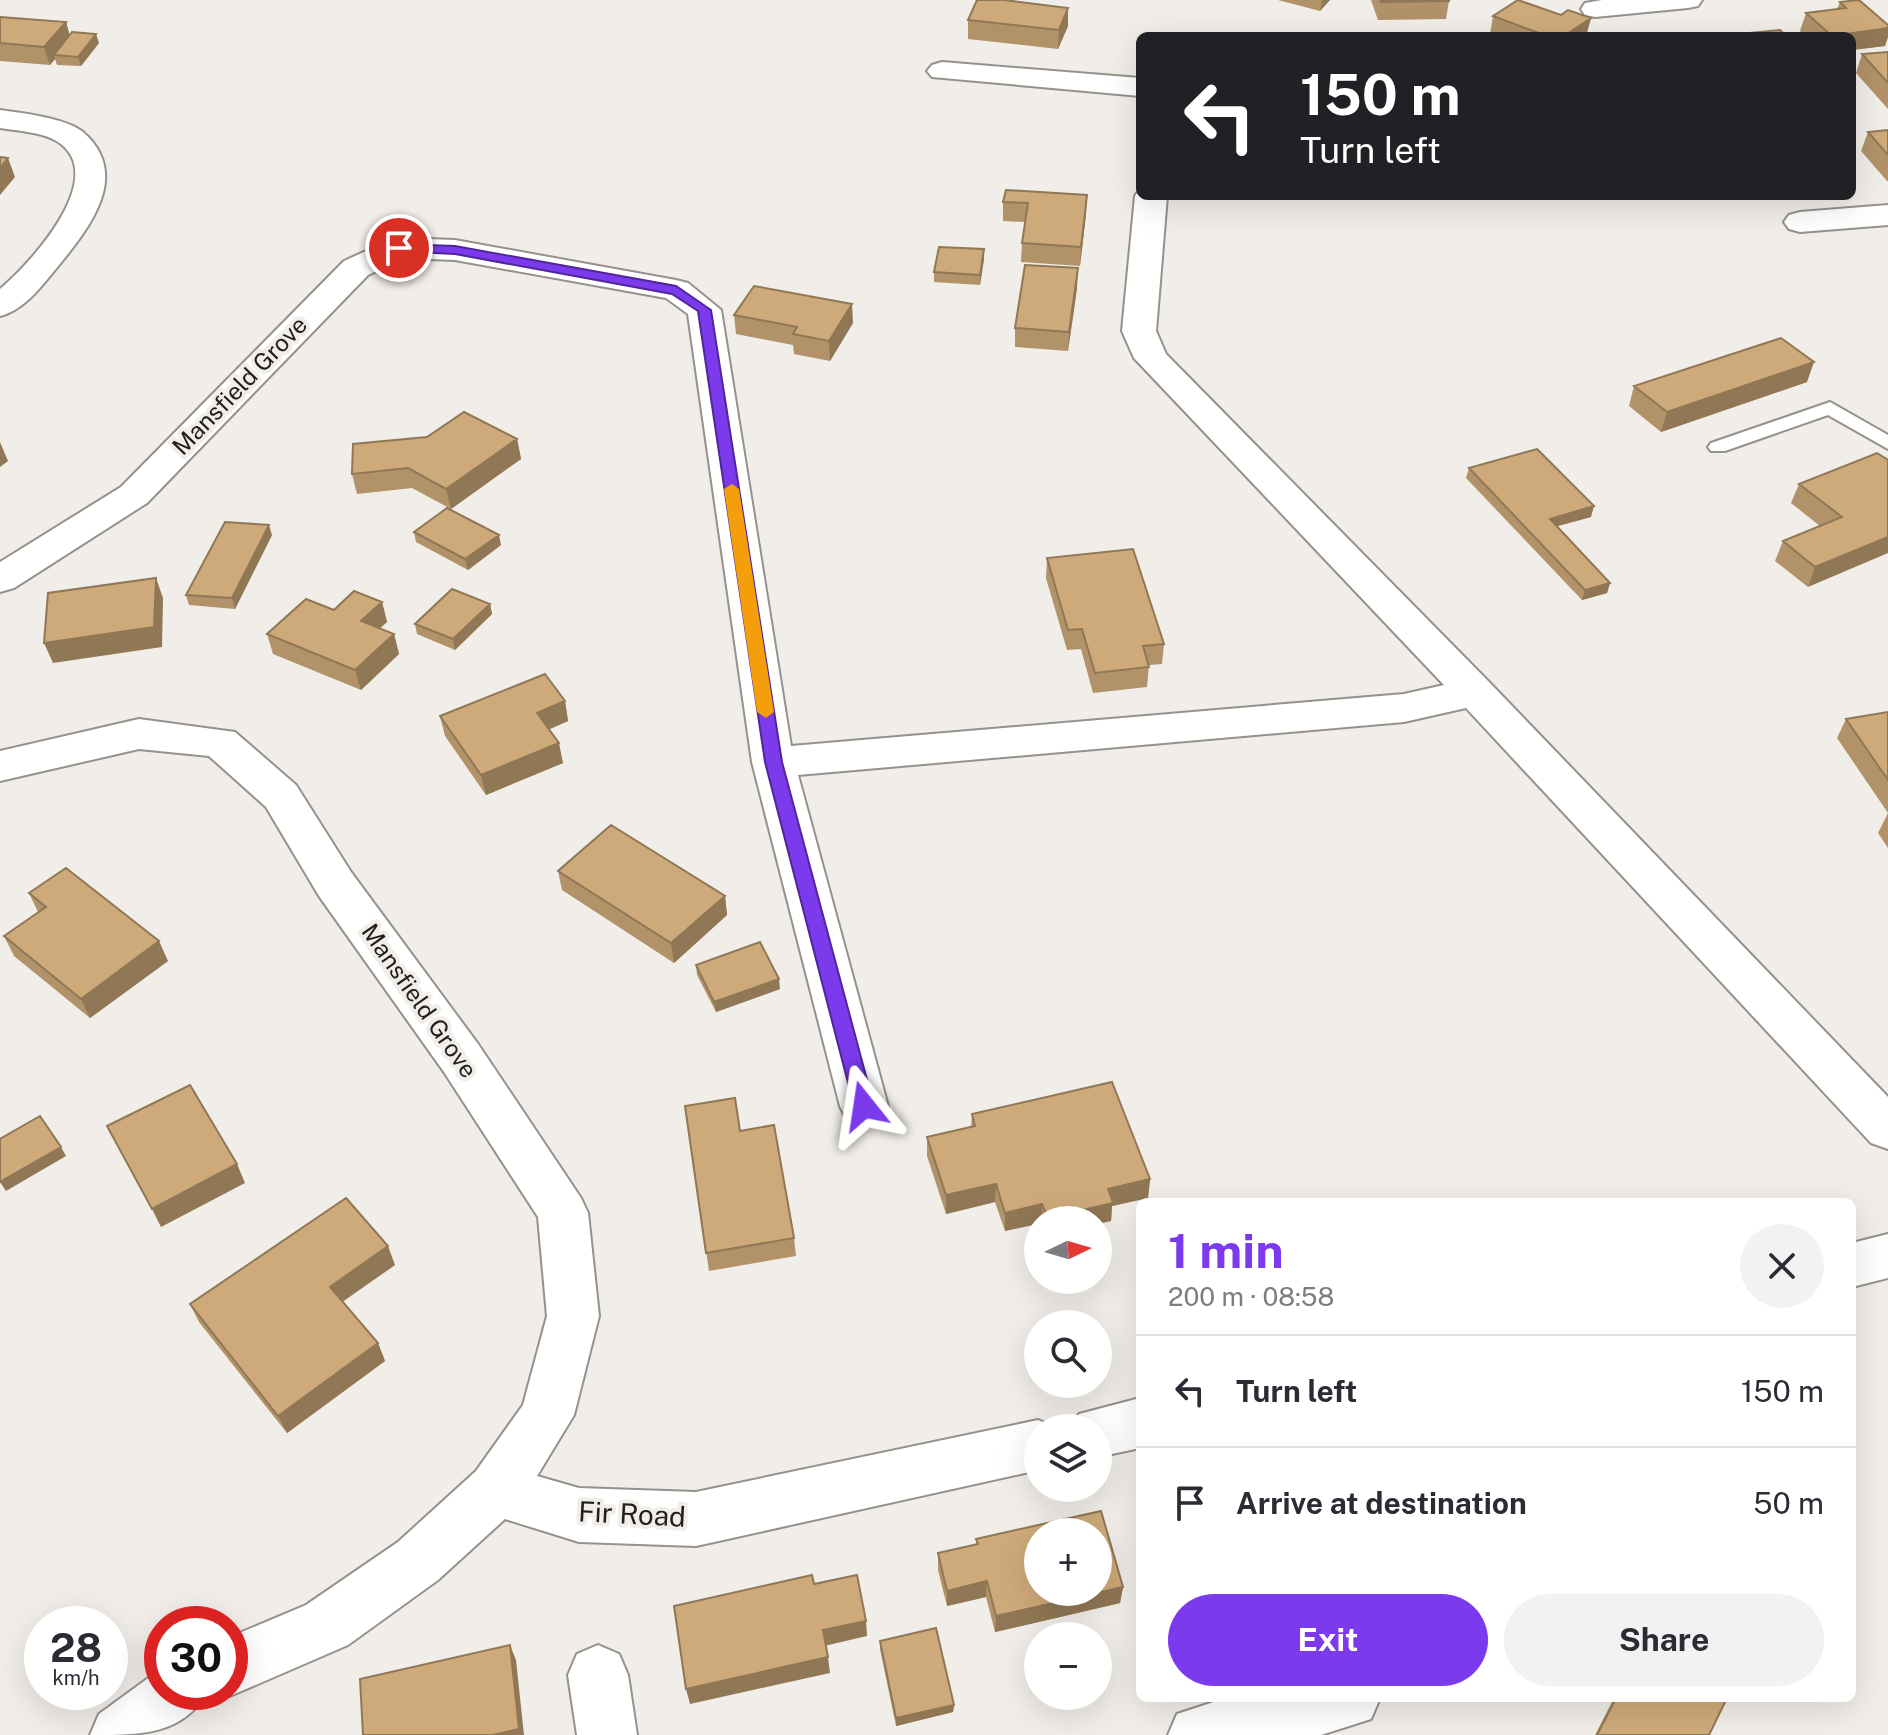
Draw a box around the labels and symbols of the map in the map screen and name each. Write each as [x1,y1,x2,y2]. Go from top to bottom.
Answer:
pin [365,214,433,282]
street label: Mansfield Grove [166,310,312,460]
street label: Mansfield Grove [356,918,483,1083]
position arrow [822,1064,906,1148]
north arrow [1024,1206,1112,1294]
street label: Fir Road [577,1494,687,1533]
speed limit sign: 30 [144,1606,248,1710]

